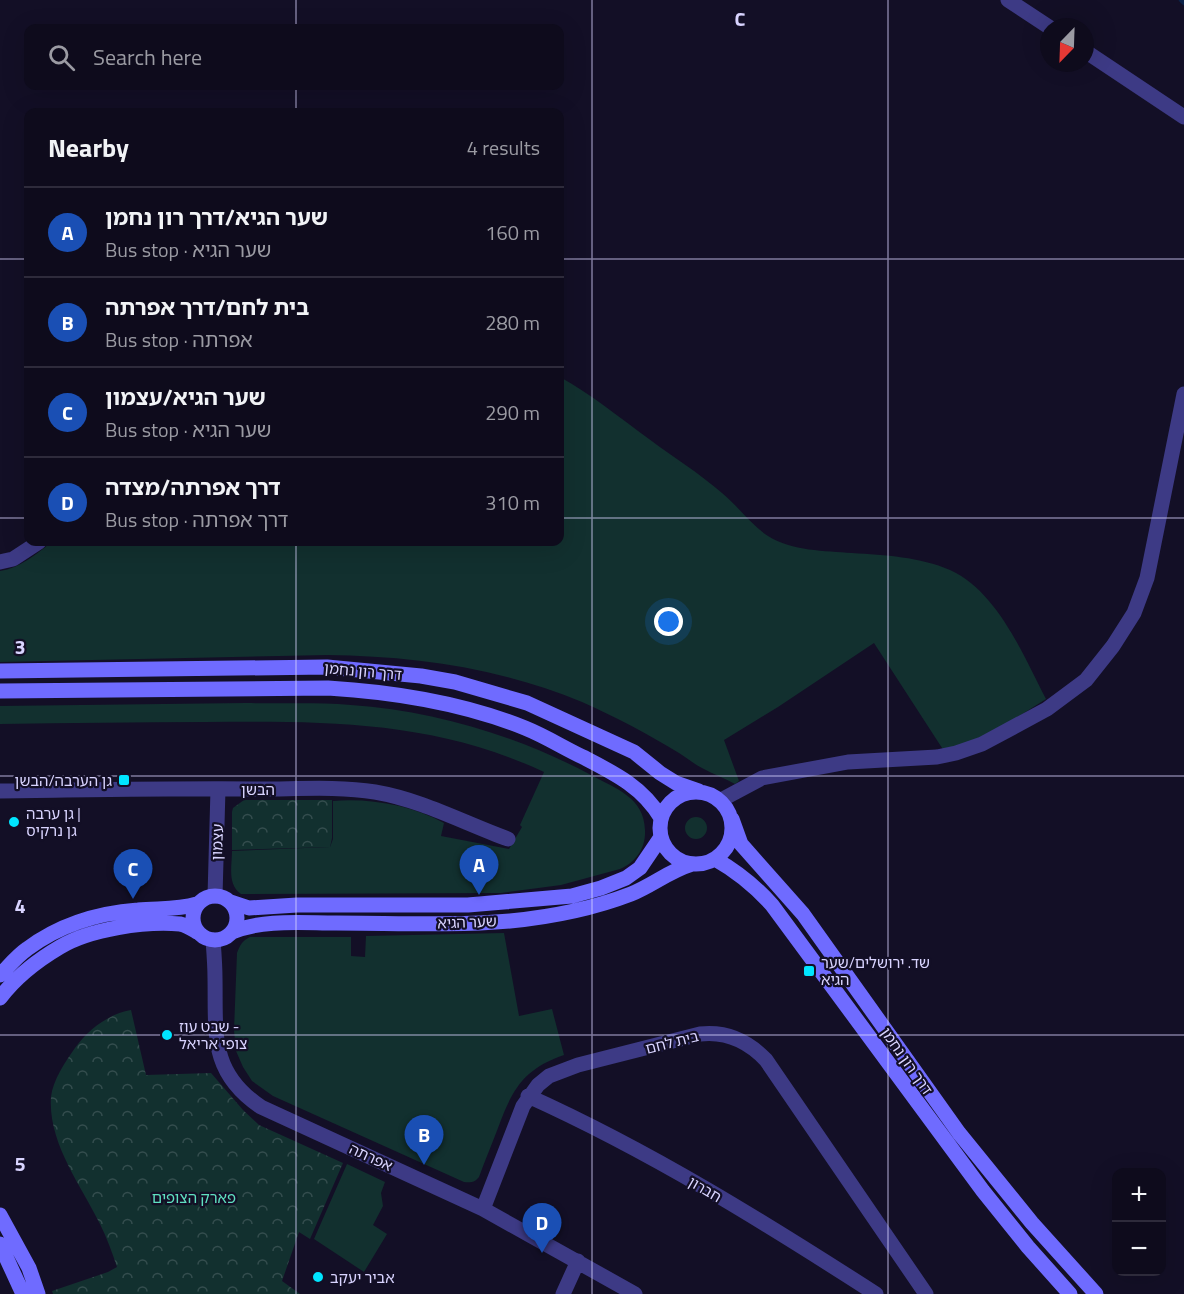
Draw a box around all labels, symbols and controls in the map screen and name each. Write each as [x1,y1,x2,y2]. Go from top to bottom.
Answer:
text: C [735,3,746,34]
north arrow [1040,18,1094,72]
search box [24,24,564,90]
text: Search here [93,40,202,74]
icon: search [45,41,78,74]
text: Nearby [48,128,129,167]
text: 4 results [467,132,540,163]
text: שער הגיא/דרך רון נחמן [105,200,328,234]
text: A [61,217,74,248]
text: 160 m [485,217,540,248]
text: Bus stop · שער הגיא [105,234,271,265]
text: בית לחם/דרך אפרתה [105,290,309,324]
text: B [61,307,74,338]
text: 280 m [485,307,540,338]
text: Bus stop · אפרתה [105,324,253,355]
text: שער הגיא/עצמון [105,380,266,414]
text: C [62,397,73,428]
text: 290 m [485,397,540,428]
text: Bus stop · שער הגיא [105,414,271,445]
text: דרך אפרתה/מצדה [105,470,281,504]
text: D [61,487,74,518]
text: 310 m [485,487,540,518]
text: Bus stop · דרך אפרתה [105,504,288,535]
your location [654,607,683,636]
text: 3 [14,631,26,662]
street label: דרך רון נחמן [323,656,403,686]
place label: גן הערבה/הבשן [15,769,112,792]
marker: גן הערבה/הבשן [117,773,131,787]
street label: הבשן [241,778,275,801]
place label: גן ערבה | גן נרקיס [26,802,81,842]
marker: גן ערבה | גן נרקיס [7,815,21,829]
street label: עצמון [205,823,229,861]
pin: A [460,846,498,895]
pin: C [114,850,152,899]
text: 4 [14,890,26,921]
street label: שער הגיא [437,909,497,935]
place label: שד. ירושלים/שער הגיא [821,951,930,991]
marker: שד. ירושלים/שער הגיא [802,964,816,978]
place label: שבט עוז - צופי אריאל [179,1015,247,1055]
street label: דרך רון נחמן [875,1023,939,1099]
street label: בית לחם [643,1024,702,1060]
marker: שבט עוז - צופי אריאל [160,1028,174,1042]
pin: B [404,1116,444,1165]
street label: אפרתה [346,1137,396,1177]
text: 5 [14,1148,26,1179]
map controls [1112,1168,1166,1276]
button: + [1112,1168,1166,1222]
street label: חברון [684,1170,726,1208]
park label: פארק הצופים [152,1186,236,1209]
pin: D [522,1204,562,1253]
button: − [1112,1222,1166,1276]
place label: אביר יעקב [330,1266,395,1289]
marker: אביר יעקב [311,1270,325,1284]

